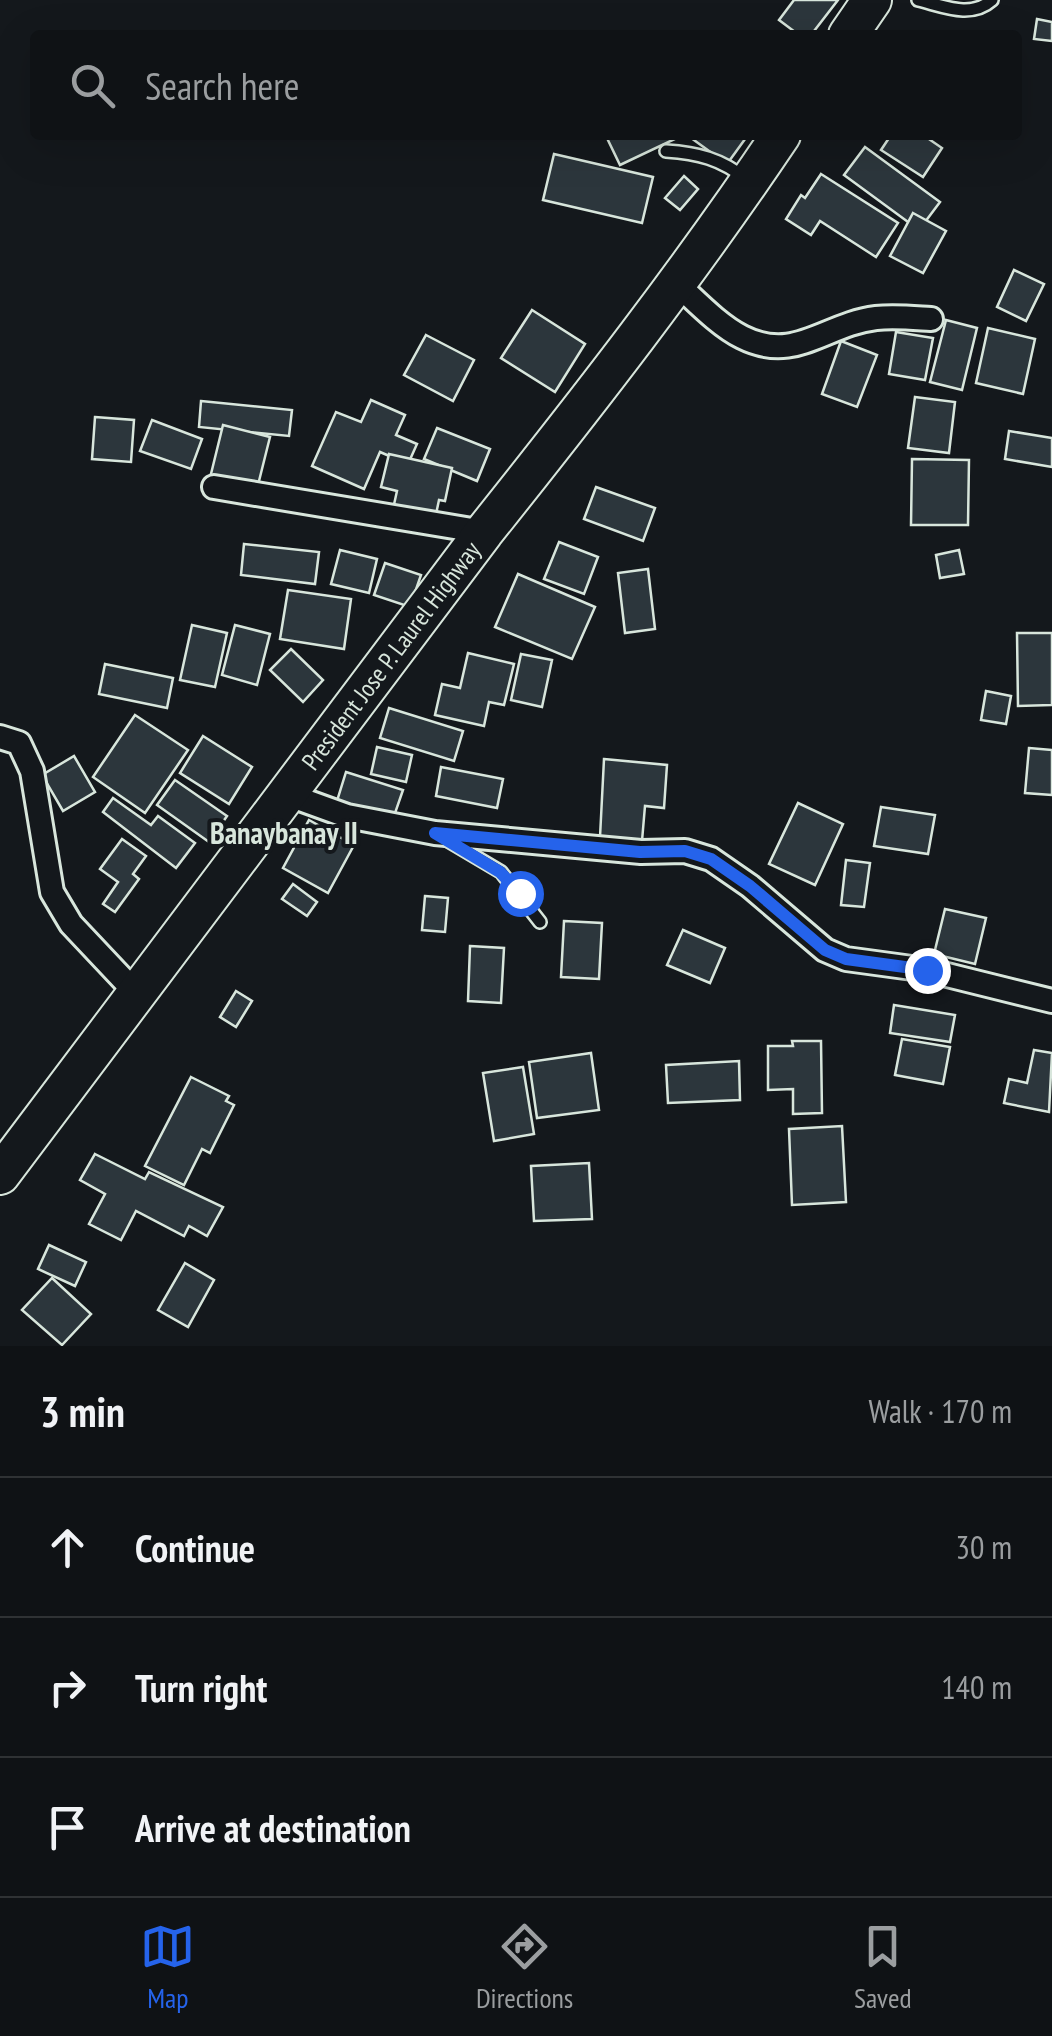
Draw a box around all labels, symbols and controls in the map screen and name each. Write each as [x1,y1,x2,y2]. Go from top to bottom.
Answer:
search box [30,30,1022,140]
icon: search [65,58,120,113]
text: Search here [145,61,299,110]
street label: President Jose P. Laurel Highway [295,535,488,776]
district label: Banaybanay II [210,813,358,852]
route start [498,871,544,917]
route end [905,948,951,994]
text: 3 min [40,1384,125,1439]
text: Walk · 170 m [868,1390,1012,1432]
icon: ahead [40,1520,95,1575]
text: Continue [135,1523,255,1572]
text: 30 m [956,1526,1012,1568]
icon: right [40,1660,95,1715]
text: Turn right [135,1663,267,1712]
text: 140 m [941,1666,1012,1708]
icon: arrive [40,1800,95,1855]
text: Arrive at destination [135,1803,411,1852]
tab: Map [140,1919,195,2016]
tab: Directions [476,1919,573,2016]
tab: Saved [854,1919,912,2016]

